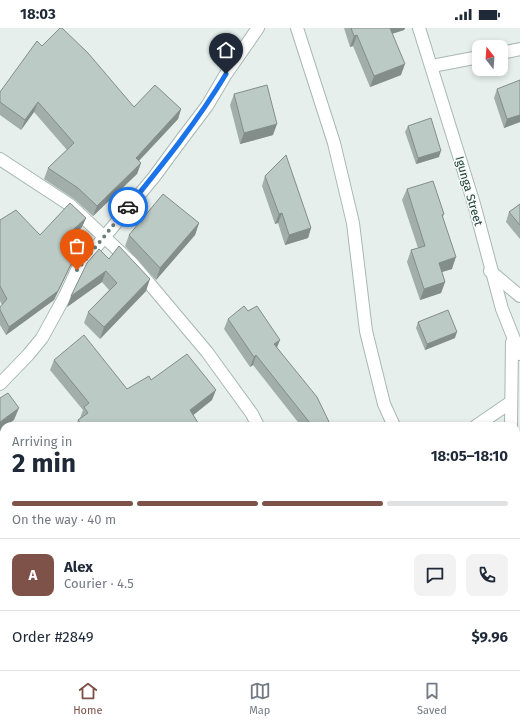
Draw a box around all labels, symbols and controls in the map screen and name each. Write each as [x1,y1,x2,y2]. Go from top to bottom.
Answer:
text: 18:03 [20,5,56,23]
pin [209,33,243,74]
icon: home [215,39,237,61]
north arrow [472,40,508,76]
map controls [472,40,508,76]
street label: Igunga Street [452,154,486,228]
courier [108,187,148,227]
icon: car [117,196,139,218]
pin [60,229,94,270]
icon: bag [66,235,88,257]
text: Arriving in [12,434,72,449]
text: 18:05–18:10 [431,447,508,465]
text: 2 min [12,448,76,479]
text: On the way · 40 m [12,512,116,527]
button: chat [414,554,456,596]
button: phone [466,554,508,596]
text: Alex [64,558,93,576]
text: A [29,566,37,584]
text: Courier · 4.5 [64,576,134,591]
text: Order #2849 [12,628,94,646]
text: $9.96 [471,628,508,646]
tab: Home [73,680,102,717]
tab: Map [249,680,271,717]
tab: Saved [417,680,447,717]

